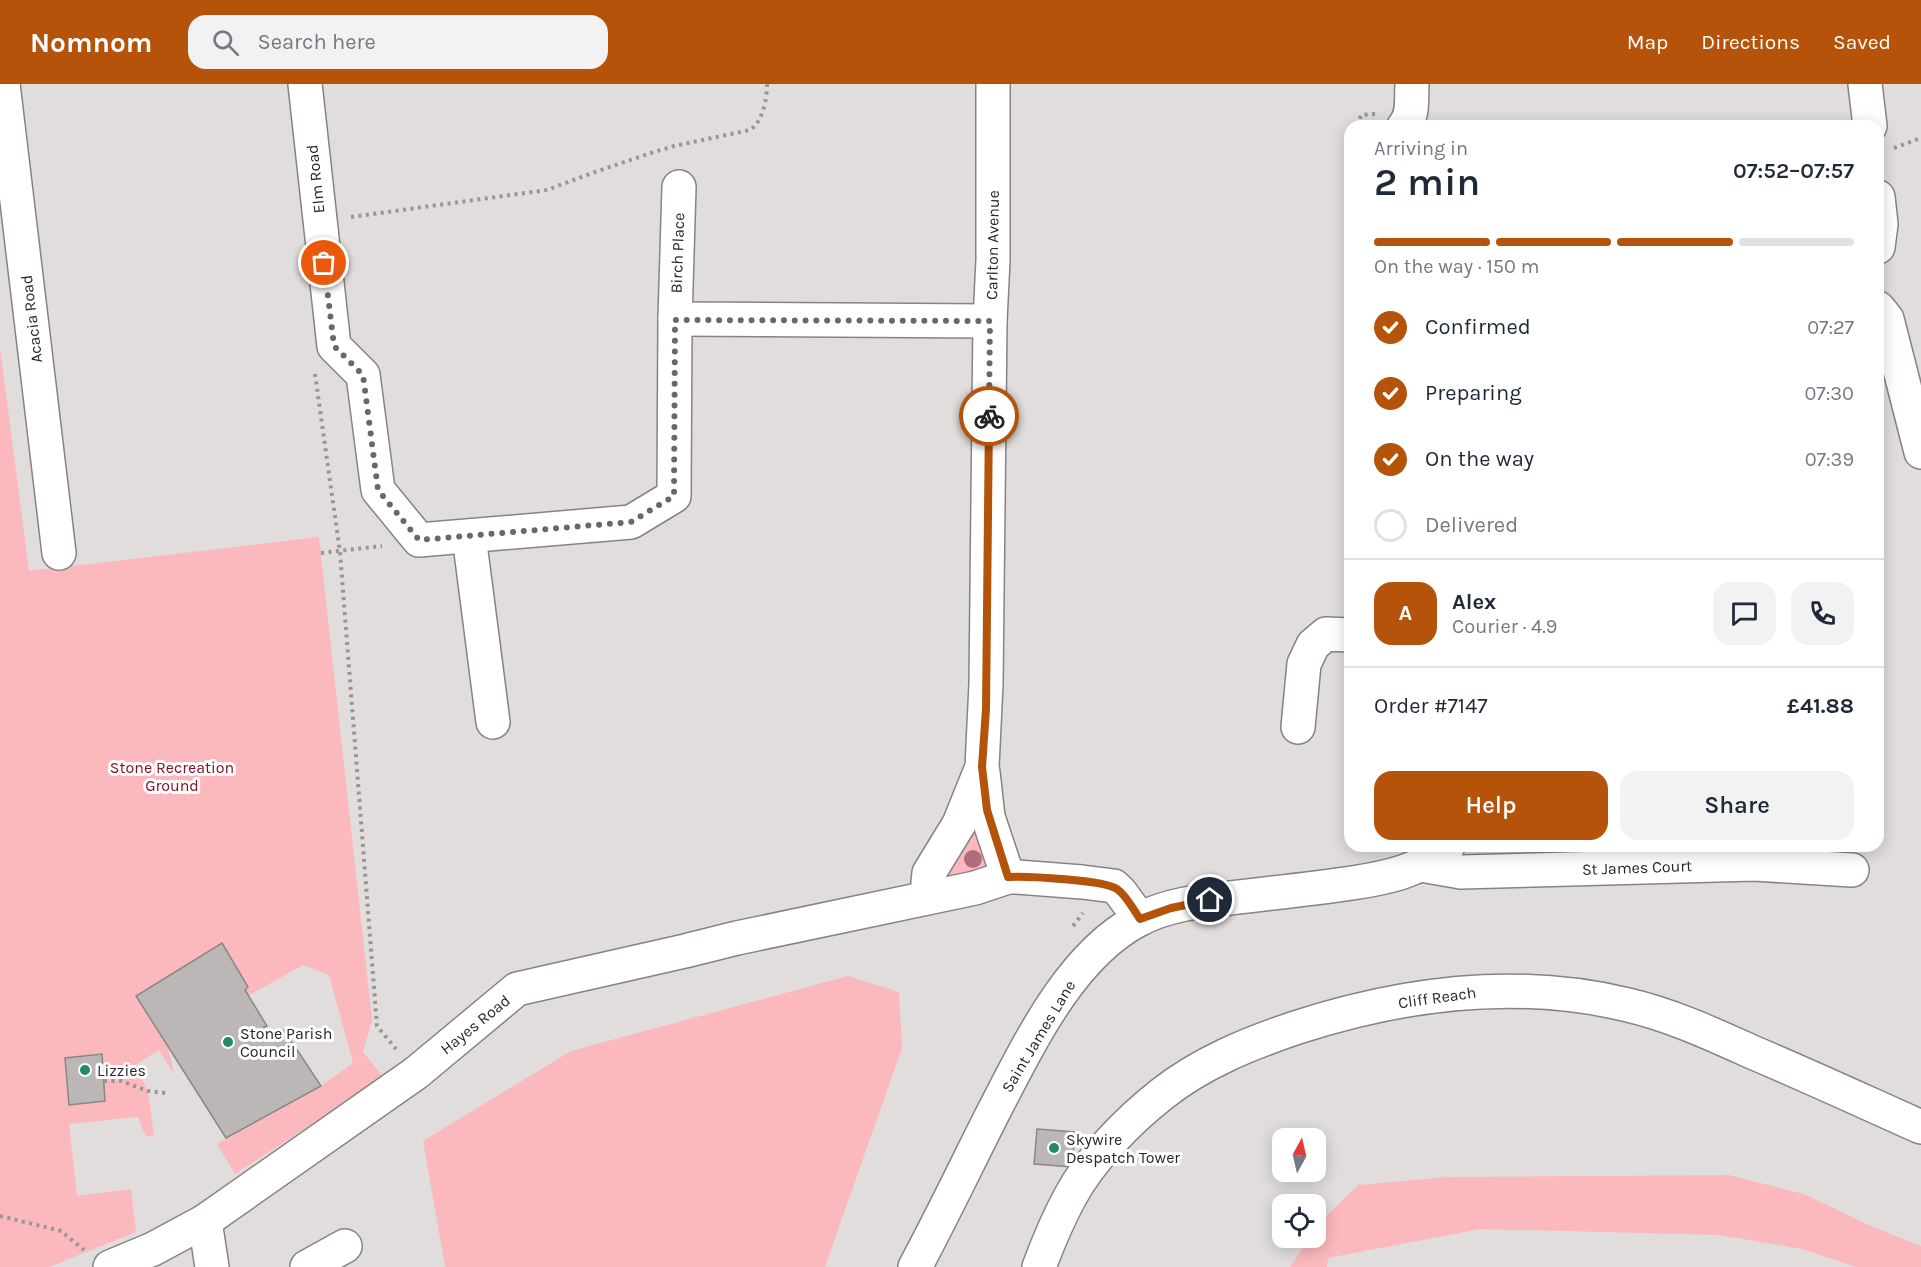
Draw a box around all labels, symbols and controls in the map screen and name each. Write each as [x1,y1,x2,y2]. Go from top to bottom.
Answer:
search box [188,15,608,69]
text: Nomnom [30,26,152,59]
icon: search [209,26,242,59]
text: Search here [257,29,376,55]
text: Map [1627,30,1668,54]
text: Directions [1701,30,1800,54]
text: Saved [1833,30,1891,54]
text: Arriving in [1374,137,1468,160]
street label: Elm Road [302,144,329,214]
text: 07:52–07:57 [1733,158,1854,184]
text: 2 min [1374,159,1480,205]
street label: Carlton Avenue [982,190,1003,300]
street label: Birch Place [667,212,688,294]
pin [298,237,349,288]
icon: bag [307,246,340,279]
text: On the way · 150 m [1374,255,1539,278]
street label: Acacia Road [17,274,46,364]
icon: check [1374,311,1407,344]
text: Confirmed [1425,314,1531,340]
text: 07:27 [1807,316,1854,339]
icon: check [1374,377,1407,410]
text: Preparing [1425,380,1522,406]
text: 07:30 [1804,382,1854,405]
courier [959,386,1019,446]
icon: bike [973,400,1006,433]
icon: check [1374,443,1407,476]
text: On the way [1425,446,1534,472]
text: 07:39 [1805,448,1854,471]
text: Delivered [1425,512,1518,538]
button: chat [1713,582,1776,645]
button: phone [1791,582,1854,645]
text: Alex [1452,589,1496,615]
text: A [1399,600,1412,626]
text: Courier · 4.9 [1452,615,1557,638]
text: Order #7147 [1374,693,1488,719]
text: £41.88 [1787,693,1854,719]
park label: Stone Recreation Ground [110,758,234,795]
button: Help [1374,771,1608,840]
button: Share [1620,771,1854,840]
street label: St James Court [1582,856,1692,879]
pin [1184,874,1235,925]
icon: home [1193,883,1226,916]
street label: Saint James Lane [997,977,1079,1096]
street label: Cliff Reach [1397,983,1477,1012]
street label: Hayes Road [437,991,514,1058]
place label: Stone Parish Council [240,1024,332,1061]
marker: Stone Parish Council [221,1035,235,1049]
place label: Lizzies [97,1061,146,1080]
marker: Lizzies [78,1063,92,1077]
north arrow [1272,1128,1326,1182]
map controls [1272,1128,1326,1248]
place label: Skywire Despatch Tower [1066,1130,1180,1167]
marker: Skywire Despatch Tower [1047,1141,1061,1155]
button: locate [1272,1194,1326,1248]

